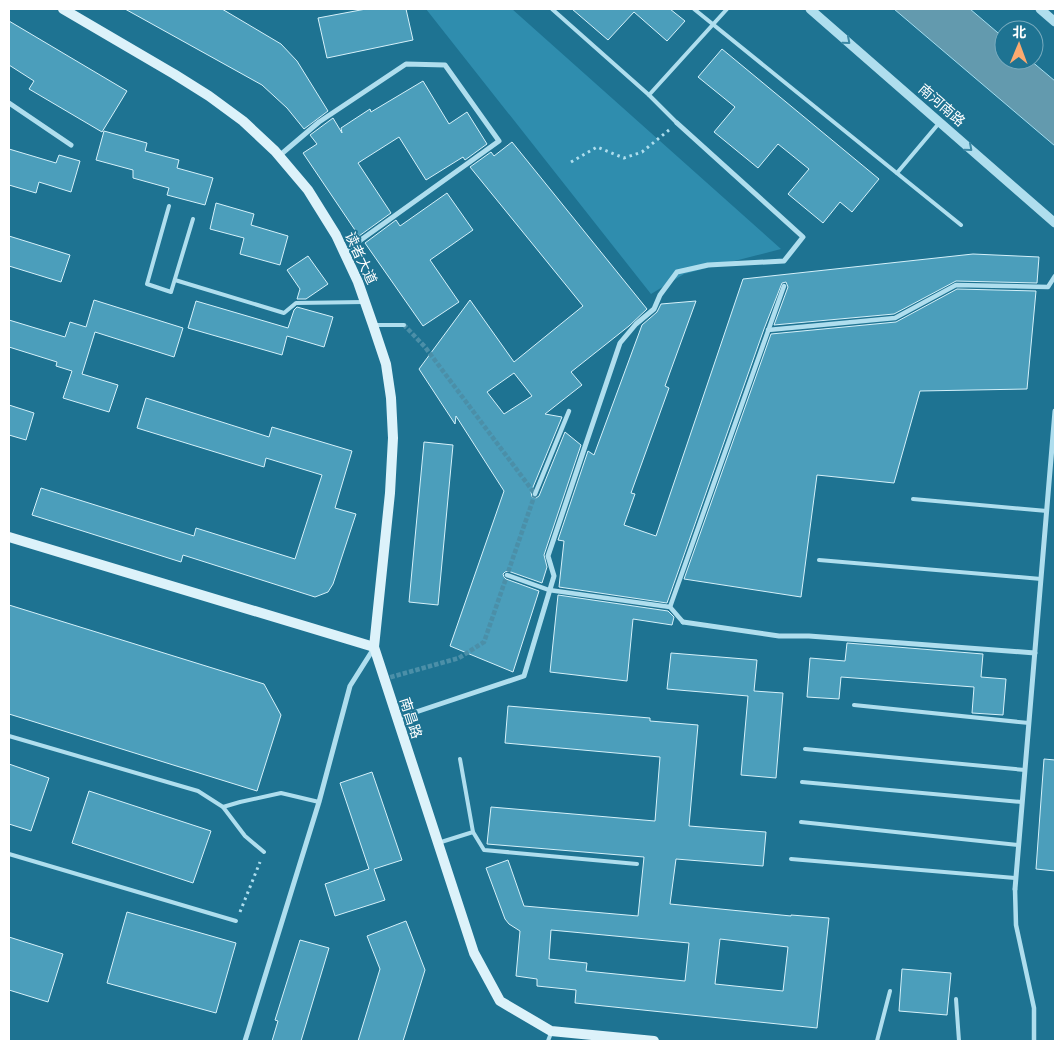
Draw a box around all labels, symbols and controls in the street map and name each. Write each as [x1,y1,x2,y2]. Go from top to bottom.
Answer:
north arrow [994,20,1044,70]
text: 北 [1012,21,1026,42]
one-way arrow [841,35,850,44]
street label: 南河南路 [914,78,970,131]
one-way arrow [964,142,973,151]
street label: 读者大道 [340,228,383,288]
street label: 南昌路 [395,695,428,741]

